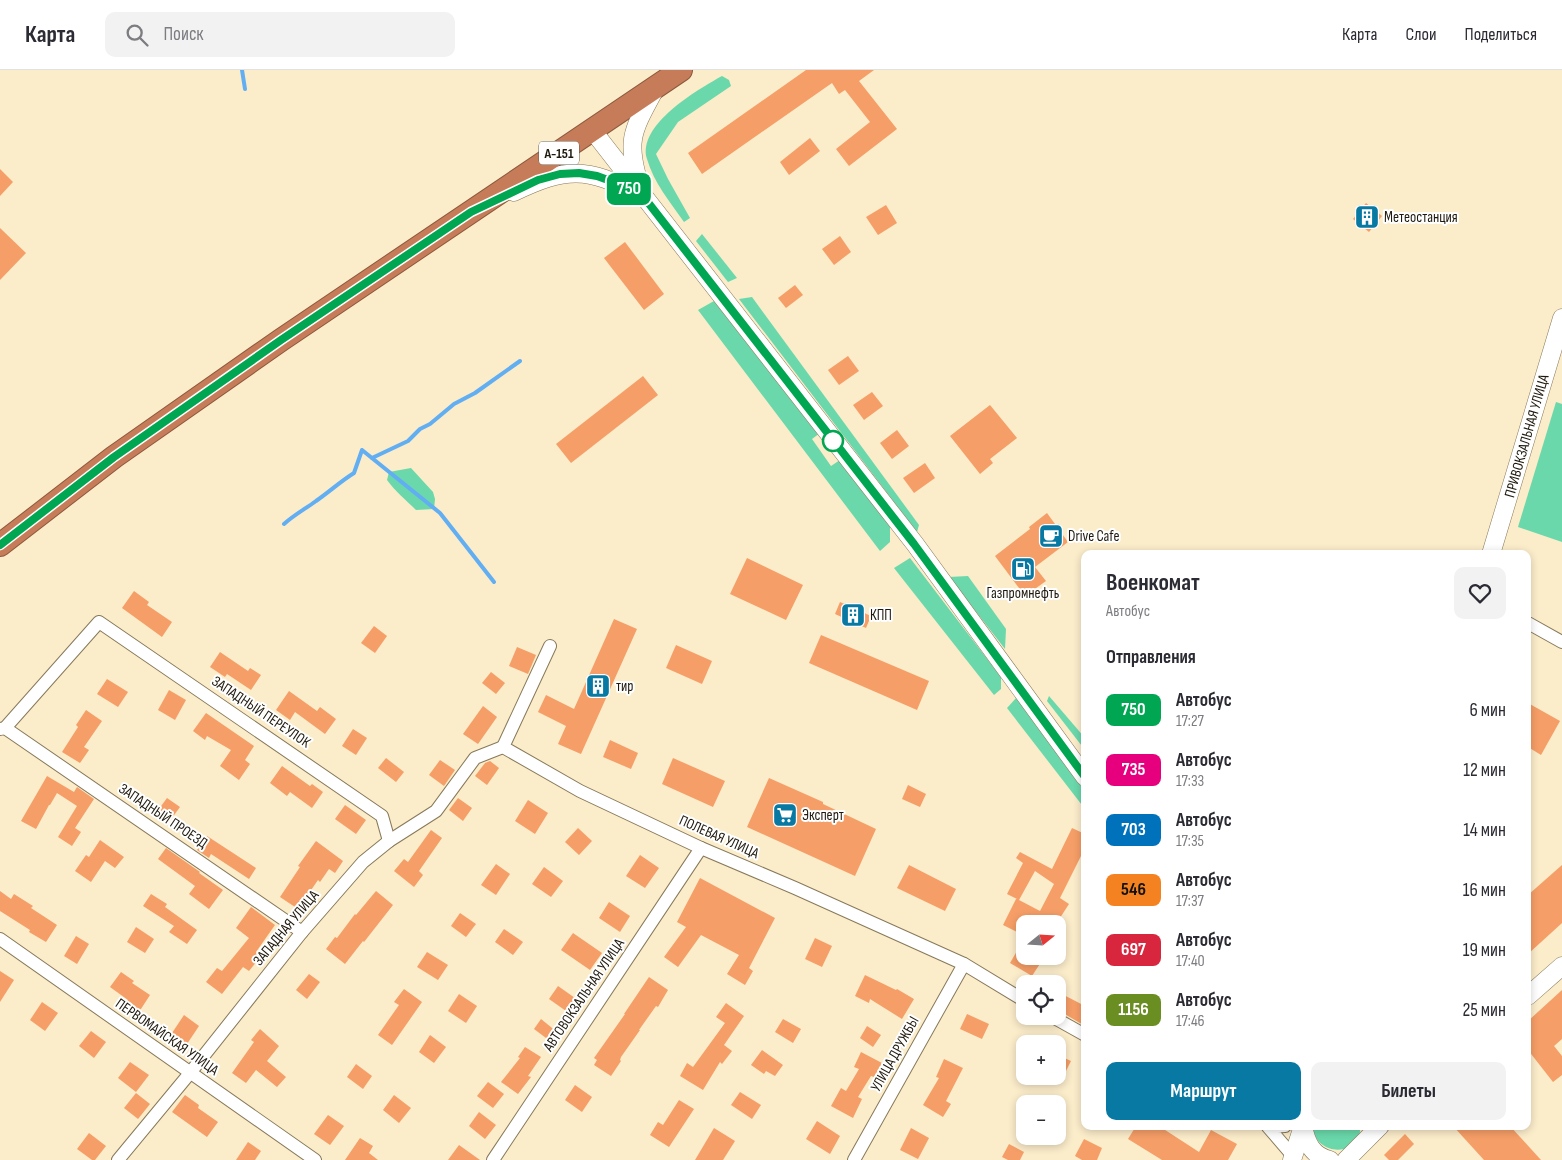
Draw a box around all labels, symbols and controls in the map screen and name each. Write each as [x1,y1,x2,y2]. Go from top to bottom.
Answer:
search box [105,12,455,57]
text: Карта [25,20,75,49]
icon: search [123,21,151,49]
text: Поиск [163,23,204,46]
text: Карта [1342,24,1378,45]
text: Слои [1406,24,1437,45]
text: Поделиться [1465,24,1537,45]
road number: А-151 [539,142,579,165]
line badge: 750 [600,173,658,205]
text: 750 [617,178,641,199]
building icon: Метеостанция [1354,204,1380,230]
place label: Метеостанция [1384,208,1458,227]
street label: ПРИВОКЗАЛЬНАЯ УЛИЦА [1500,372,1554,500]
unlabelled marker [822,430,844,452]
cafe icon: Drive Cafe [1038,523,1064,549]
place label: Drive Cafe [1068,527,1119,546]
fuel station icon: Газпромнефть [1010,556,1036,582]
button: heart [1454,567,1506,619]
text: Военкомат [1106,568,1200,597]
place label: Газпромнефть [987,584,1060,603]
building icon: КПП [840,602,866,628]
text: Автобус [1106,602,1150,621]
place label: КПП [870,606,892,625]
text: Отправления [1106,646,1196,669]
street label: ЗАПАДНЫЙ ПЕРЕУЛОК [208,672,314,752]
building icon: тир [585,673,611,699]
place label: тир [616,677,634,696]
text: Автобус [1176,689,1232,712]
text: 750 [1121,699,1146,720]
text: 6 мин [1470,699,1506,722]
text: 17:27 [1176,712,1204,731]
text: Автобус [1176,749,1232,772]
text: 735 [1122,759,1145,780]
text: 12 мин [1463,759,1506,782]
text: 17:33 [1176,772,1204,791]
street label: ЗАПАДНЫЙ ПРОЕЗД [115,779,211,853]
supermarket icon: Эксперт [772,802,798,828]
place label: Эксперт [802,806,844,825]
text: Автобус [1176,809,1232,832]
street label: ПОЛЕВАЯ УЛИЦА [676,811,762,863]
text: 703 [1121,819,1146,840]
text: 14 мин [1463,819,1506,842]
text: 17:35 [1176,832,1204,851]
text: Автобус [1176,869,1232,892]
text: 546 [1121,879,1146,900]
text: 16 мин [1463,879,1506,902]
street label: ЗАПАДНАЯ УЛИЦА [249,886,323,970]
text: 17:37 [1176,892,1204,911]
north arrow [1016,915,1066,965]
map controls [1016,915,1066,1145]
text: Автобус [1176,929,1232,952]
street label: АВТОВОКЗАЛЬНАЯ УЛИЦА [539,935,629,1056]
text: 697 [1121,939,1146,960]
text: 19 мин [1463,939,1506,962]
text: 17:40 [1176,952,1205,971]
button: locate [1016,975,1066,1025]
text: Автобус [1176,989,1232,1012]
street label: ПЕРВОМАЙСКАЯ УЛИЦА [112,994,223,1080]
text: 1156 [1118,999,1149,1020]
text: 25 мин [1462,999,1506,1022]
text: 17:46 [1176,1012,1205,1031]
street label: УЛИЦА ДРУЖБЫ [867,1013,923,1095]
button: + [1016,1035,1066,1085]
button: Маршрут [1106,1062,1301,1120]
button: Билеты [1311,1062,1506,1120]
button: − [1016,1095,1066,1145]

